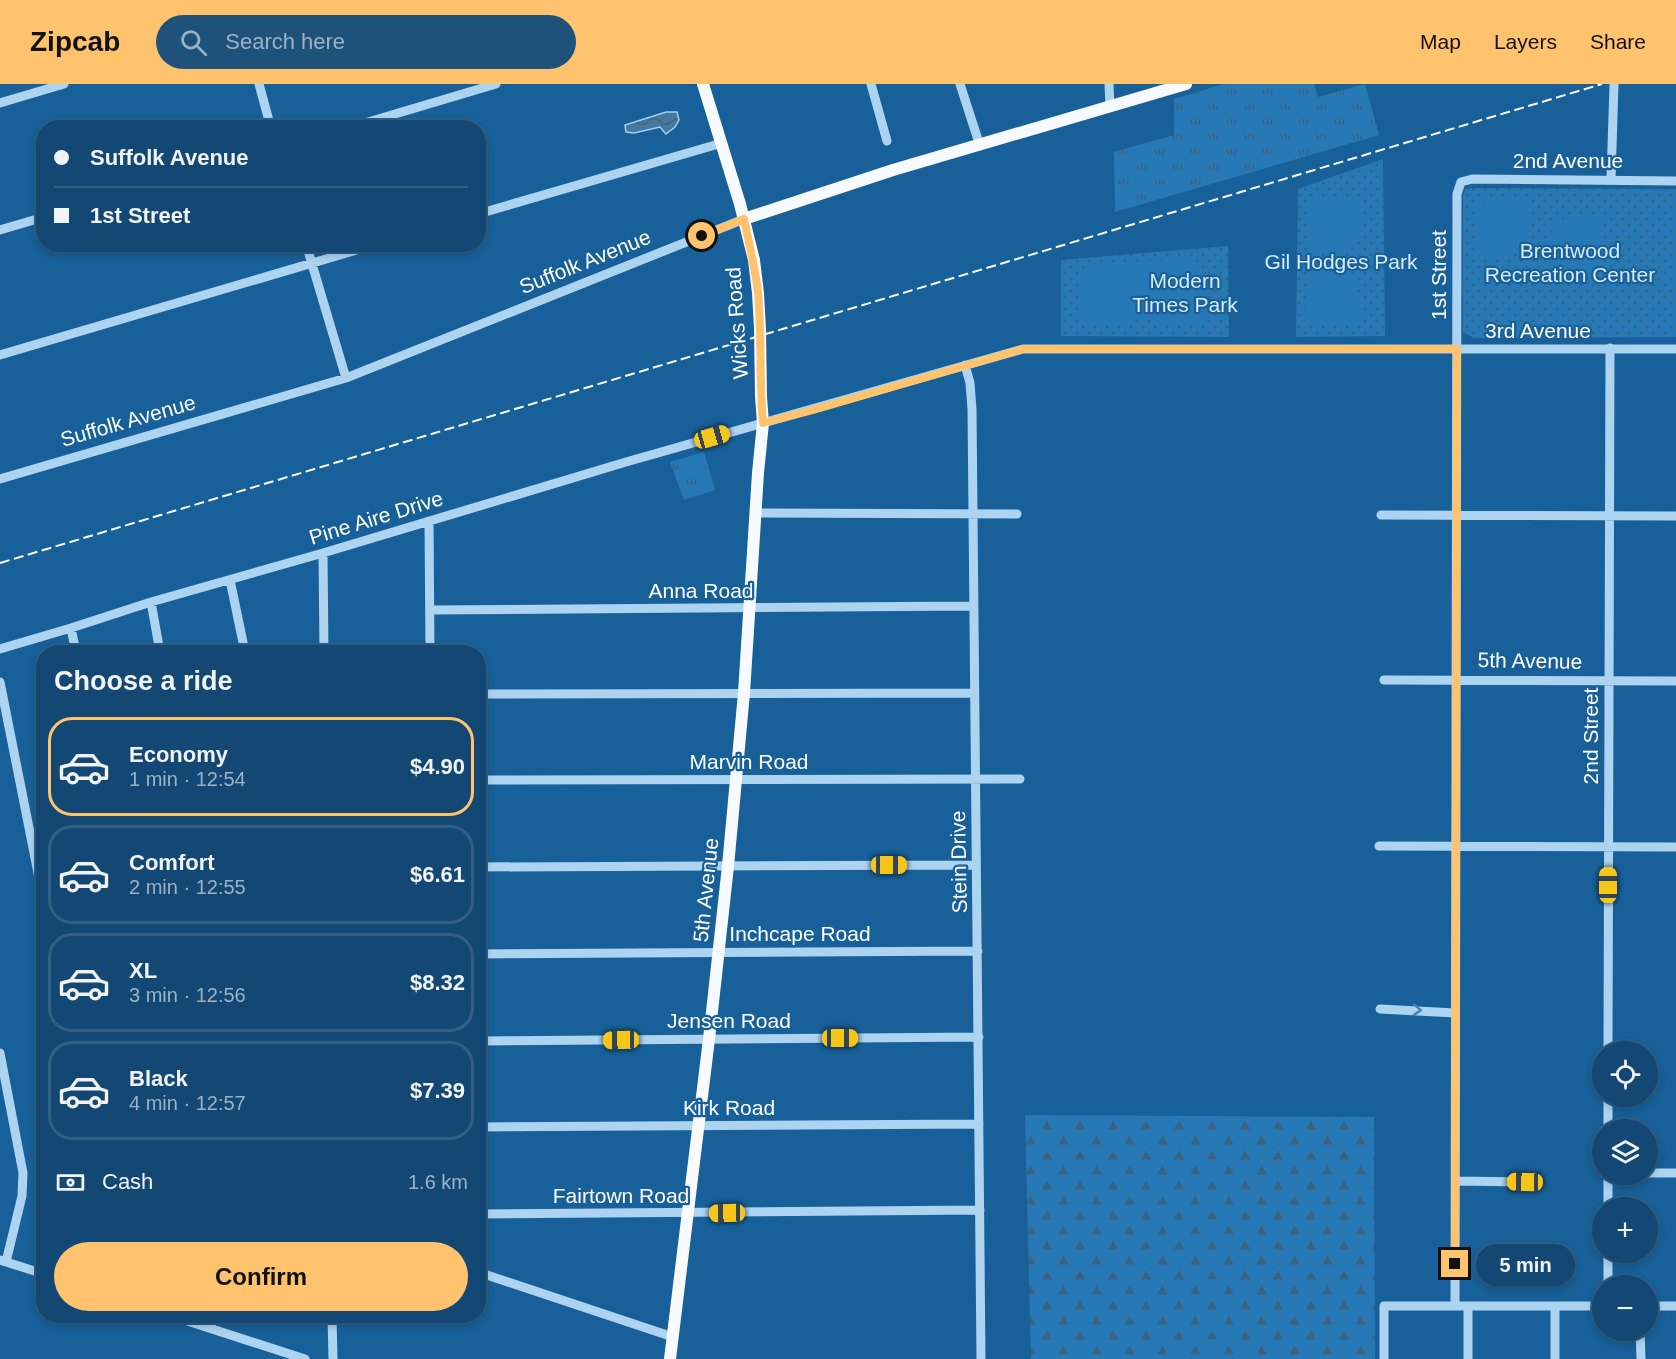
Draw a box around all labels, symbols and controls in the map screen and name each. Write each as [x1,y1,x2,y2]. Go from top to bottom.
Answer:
search box [156,15,576,69]
text: Zipcab [30,26,120,57]
icon: search [177,26,210,59]
text: Search here [225,29,345,54]
text: Map [1420,30,1461,53]
text: Layers [1494,30,1557,53]
text: Share [1590,30,1646,53]
text: Suffolk Avenue [90,145,249,170]
street label: 2nd Avenue [1513,149,1623,172]
text: 1st Street [90,203,190,228]
route start [688,222,715,249]
street label: Suffolk Avenue [516,225,654,298]
street label: 1st Street [1427,230,1450,320]
park label: Brentwood Recreation Center [1485,239,1655,286]
park label: Gil Hodges Park [1265,250,1418,273]
street label: Wicks Road [721,266,752,380]
park label: Modern Times Park [1132,269,1238,316]
street label: 3rd Avenue [1485,319,1591,342]
street label: Suffolk Avenue [58,390,198,451]
car [692,423,732,451]
street label: Pine Aire Drive [306,486,446,549]
street label: Anna Road [648,579,754,602]
street label: 5th Avenue [1477,648,1583,673]
text: Choose a ride [54,666,233,696]
street label: 2nd Street [1579,687,1602,784]
icon: car [57,740,111,794]
text: Economy [129,742,228,767]
street label: Marvin Road [689,750,809,773]
text: $4.90 [410,754,465,779]
text: 1 min · 12:54 [129,768,246,790]
street label: Stein Drive [946,810,971,914]
street label: 5th Avenue [689,837,722,943]
icon: car [57,848,111,902]
text: Comfort [129,850,215,875]
car [871,856,907,874]
text: $6.61 [410,862,465,887]
car [1599,867,1617,903]
text: 2 min · 12:55 [129,876,246,898]
street label: Inchcape Road [729,922,871,945]
icon: car [57,956,111,1010]
text: XL [129,958,157,983]
text: $8.32 [410,970,465,995]
text: 3 min · 12:56 [129,984,246,1006]
one-way arrow [1413,1004,1422,1017]
street label: Jensen Road [667,1009,791,1032]
car [822,1029,858,1047]
car [603,1031,639,1049]
map controls [1592,1041,1658,1341]
button: locate [1592,1041,1658,1107]
icon: car [57,1064,111,1118]
text: Black [129,1066,188,1091]
text: $7.39 [410,1078,465,1103]
text: 4 min · 12:57 [129,1092,246,1114]
street label: Kirk Road [683,1096,775,1119]
button: layers [1592,1119,1658,1185]
icon: cash [54,1166,87,1199]
text: Cash [102,1169,153,1194]
text: 1.6 km [408,1171,468,1193]
car [1507,1173,1543,1191]
street label: Fairtown Road [553,1184,689,1207]
button: + [1592,1197,1658,1263]
car [709,1204,745,1222]
button: Confirm [54,1242,468,1311]
callout: 5 min [1476,1243,1575,1285]
route end [1441,1250,1468,1277]
text: 5 min [1499,1254,1552,1276]
button: − [1592,1275,1658,1341]

